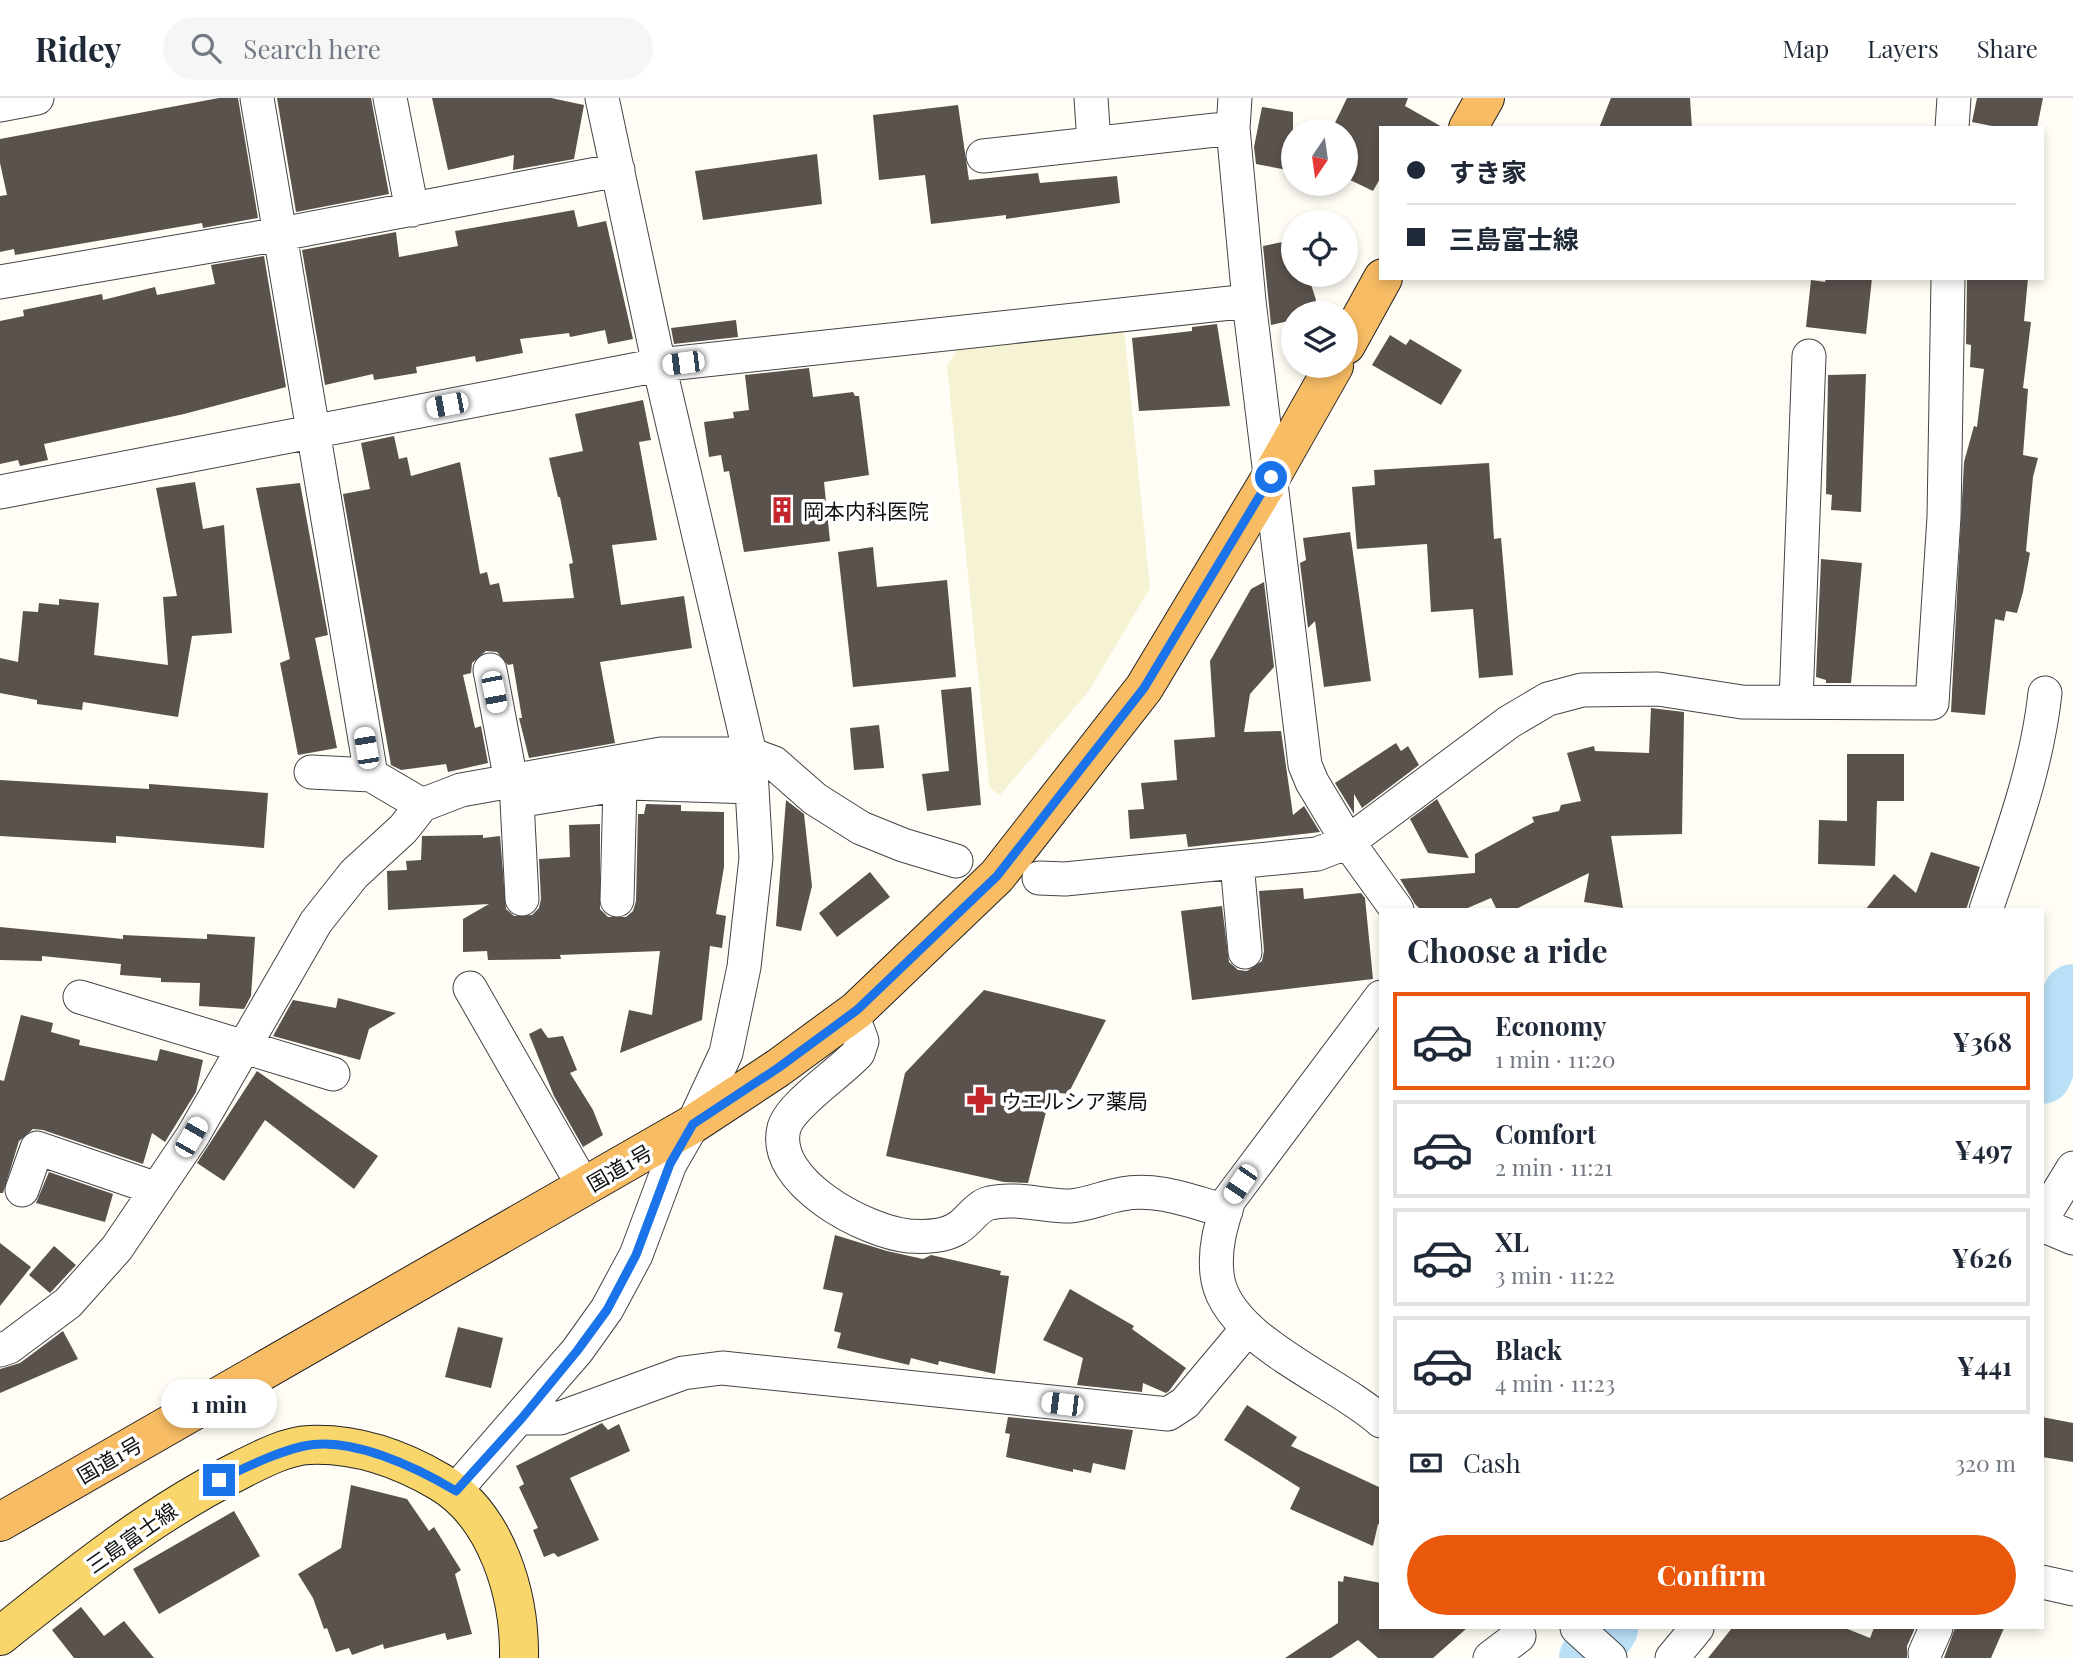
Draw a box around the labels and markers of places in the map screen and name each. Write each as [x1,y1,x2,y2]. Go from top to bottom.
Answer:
building icon: 岡本内科医院 [767,495,797,525]
place label: 岡本内科医院 [803,496,929,524]
pharmacy icon: ウエルシア薬局 [965,1085,995,1115]
place label: ウエルシア薬局 [1001,1086,1148,1114]

